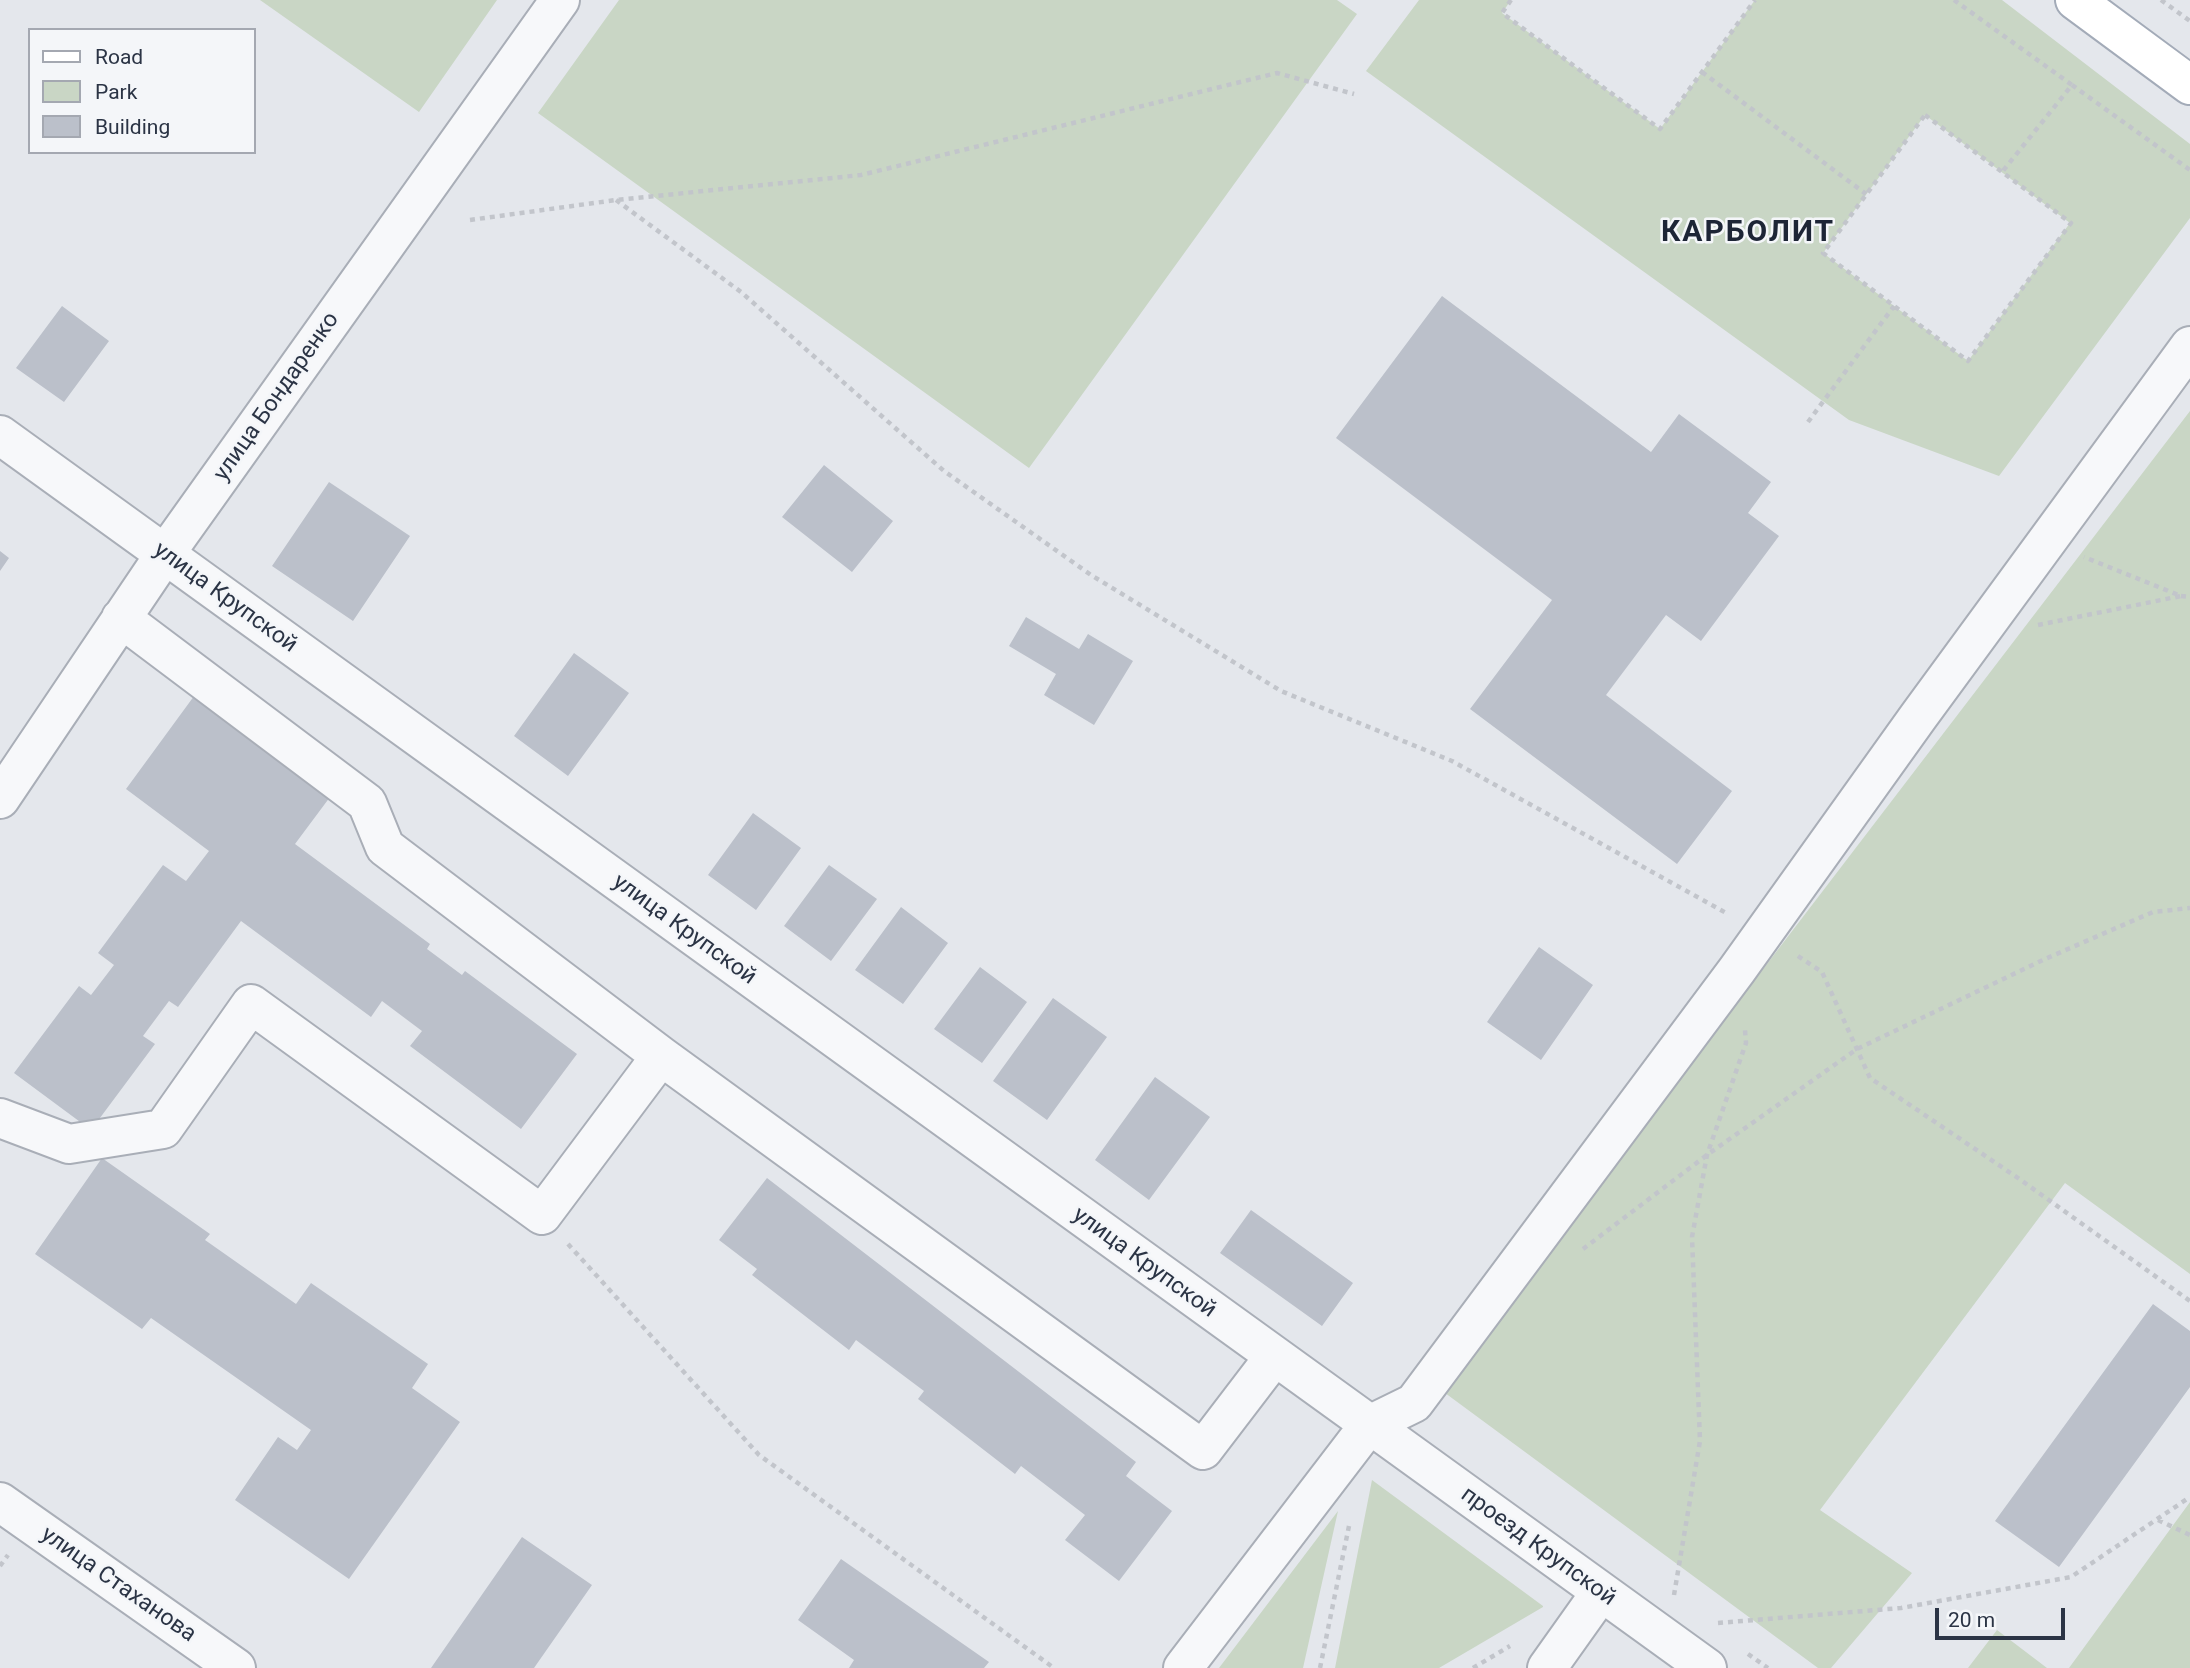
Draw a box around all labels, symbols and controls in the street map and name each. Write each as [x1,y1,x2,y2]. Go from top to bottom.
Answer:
legend [28,28,256,154]
text: Road [95,45,143,69]
text: Park [95,80,137,104]
text: Building [95,115,170,139]
district label: КАРБОЛИТ [1662,215,1834,251]
street label: улица Бондаренко [208,307,346,487]
street label: улица Крупской [148,537,302,659]
street label: улица Крупской [607,869,761,991]
street label: улица Крупской [1067,1202,1221,1324]
street label: проезд Крупской [1455,1482,1621,1612]
street label: улица Стаханова [35,1521,201,1649]
scale bar [1938,1594,2068,1638]
text: 20 m [1948,1608,1995,1632]

